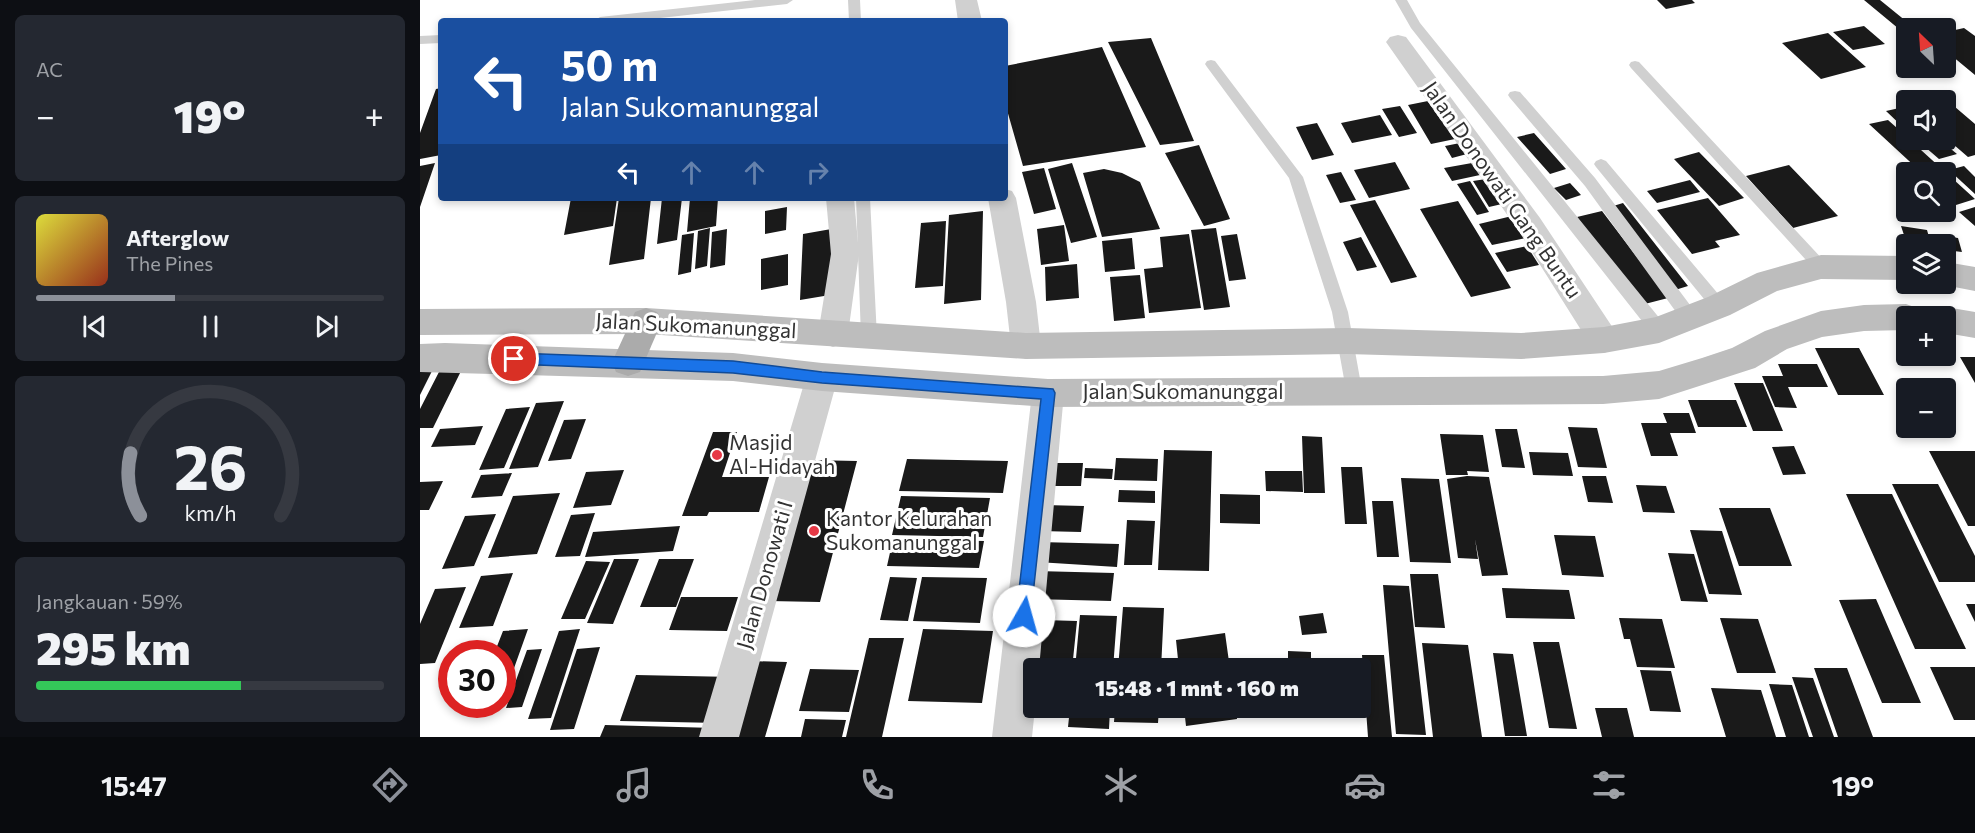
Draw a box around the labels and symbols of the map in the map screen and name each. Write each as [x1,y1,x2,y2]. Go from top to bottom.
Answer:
north arrow [1896,18,1956,78]
street label: Jalan Donowati Gang Buntu [1419,76,1588,302]
street label: Jalan Sukomanunggal [595,307,797,342]
pin [488,333,539,384]
street label: Jalan Sukomanunggal [1083,378,1284,403]
place label: Masjid Al-Hidayah [729,429,835,478]
marker: Masjid Al-Hidayah [710,448,724,462]
street label: Jalan Donowati I [730,498,797,652]
place label: Kantor Kelurahan Sukomanunggal [826,505,992,554]
marker: Kantor Kelurahan Sukomanunggal [807,524,821,538]
position arrow [992,584,1056,648]
speed limit sign: 30 [438,640,516,718]

